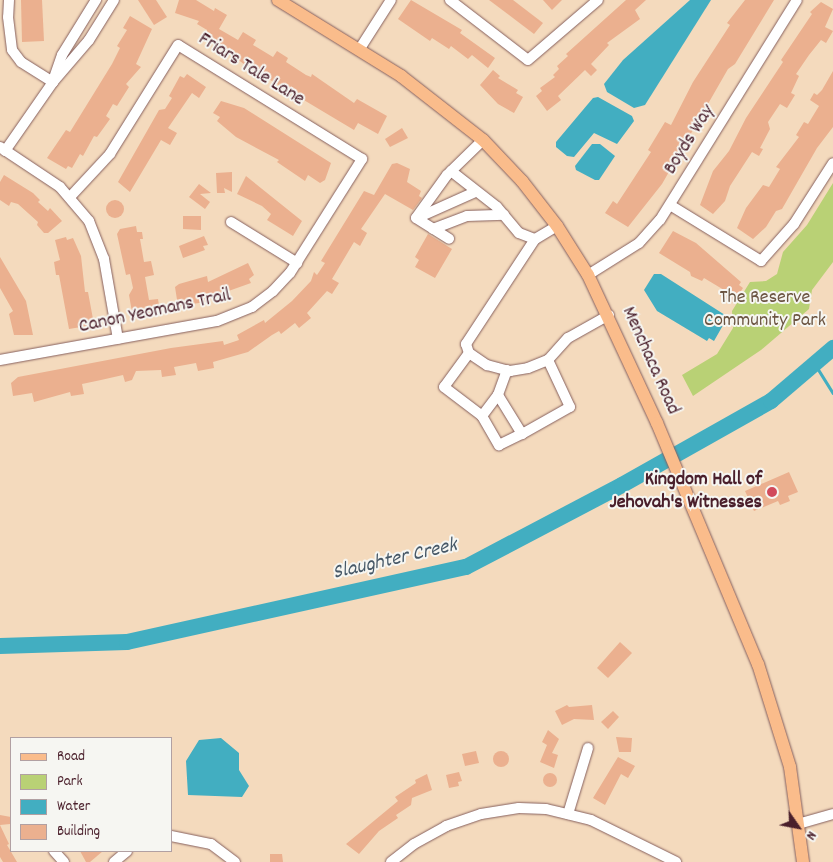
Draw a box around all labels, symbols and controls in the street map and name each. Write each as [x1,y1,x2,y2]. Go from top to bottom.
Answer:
street label: Friars Tale Lane [193,28,309,112]
street label: Boyds Way [659,101,721,179]
street label: Canon Yeomans Trail [77,284,233,340]
park label: The Reserve Community Park [704,286,826,333]
street label: Menchaca Road [615,303,685,419]
place label: Kingdom Hall of Jehovah's Witnesses [609,469,762,516]
marker: Kingdom Hall of Jehovah's Witnesses [766,486,778,498]
water label: Slaughter Creek [330,533,460,587]
legend [10,737,172,852]
text: Road [57,746,85,768]
text: Park [57,771,83,793]
text: Water [57,796,90,818]
north arrow [773,802,823,852]
text: Building [57,821,100,843]
text: N [800,827,821,844]

